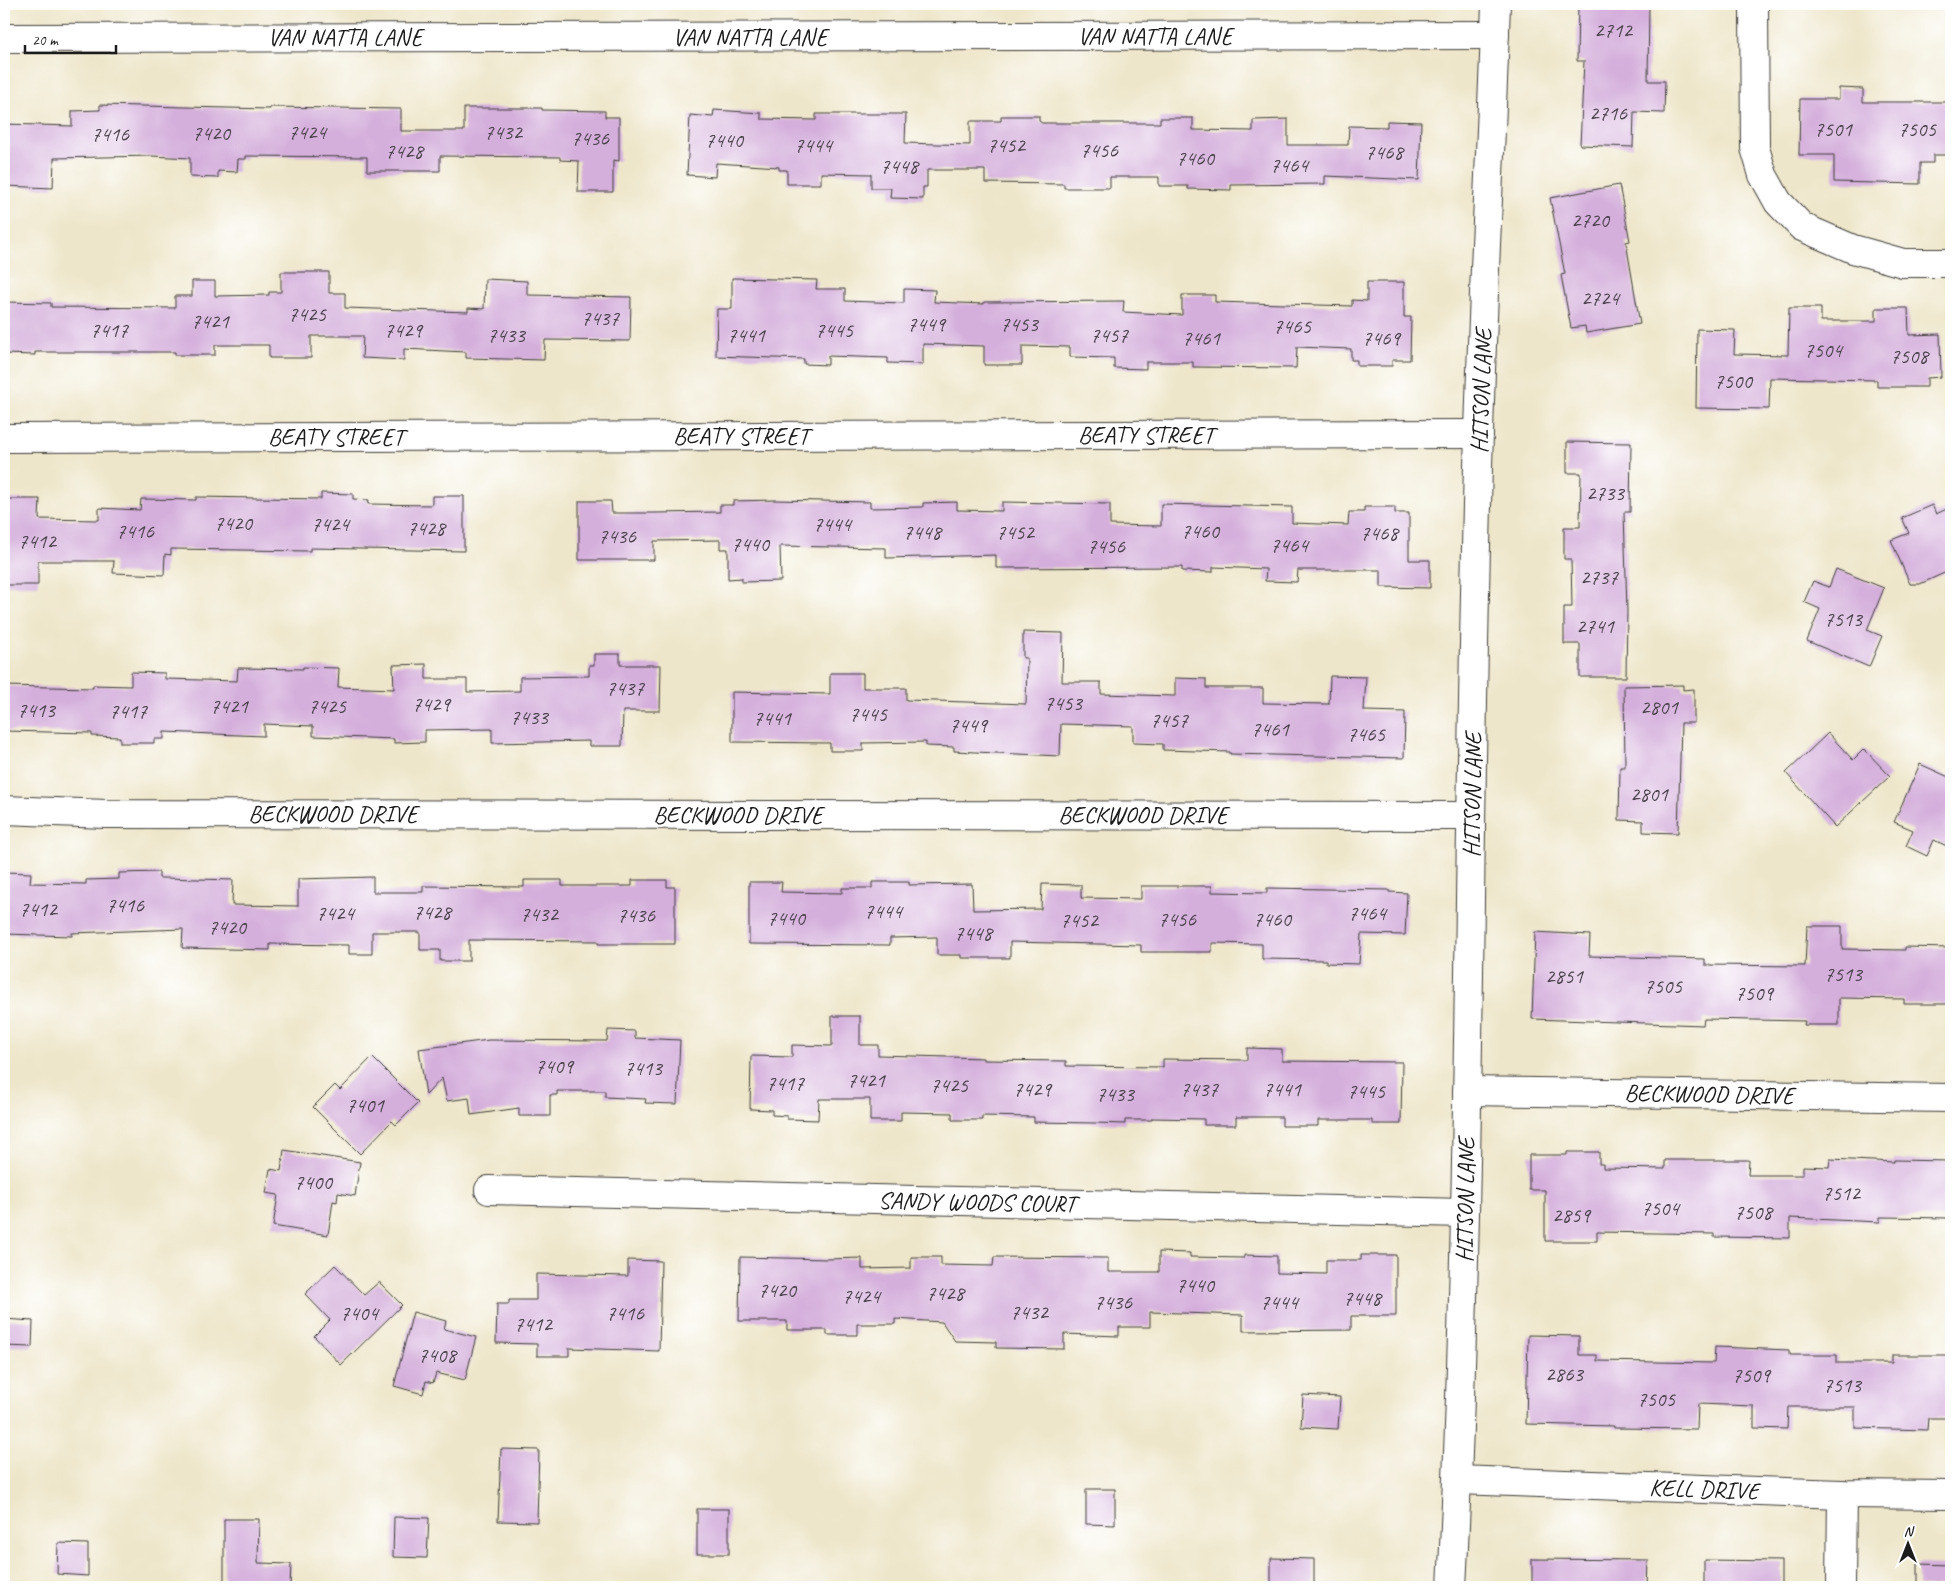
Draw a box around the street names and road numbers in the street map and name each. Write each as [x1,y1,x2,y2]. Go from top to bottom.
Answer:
street label: VAN NATTA LANE [1078,21,1235,51]
street label: VAN NATTA LANE [268,22,425,52]
street label: VAN NATTA LANE [673,22,830,52]
street label: HITSON LANE [1464,325,1498,454]
street label: BEATY STREET [1078,420,1219,450]
street label: BEATY STREET [673,421,814,451]
street label: BEATY STREET [268,422,409,452]
street label: HITSON LANE [1456,729,1488,858]
street label: BECKWOOD DRIVE [248,799,421,829]
street label: BECKWOOD DRIVE [653,800,826,830]
street label: BECKWOOD DRIVE [1058,800,1231,830]
street label: BECKWOOD DRIVE [1624,1078,1797,1111]
street label: HITSON LANE [1449,1134,1481,1263]
street label: SANDY WOODS COURT [878,1185,1081,1219]
street label: KELL DRIVE [1649,1472,1762,1506]

